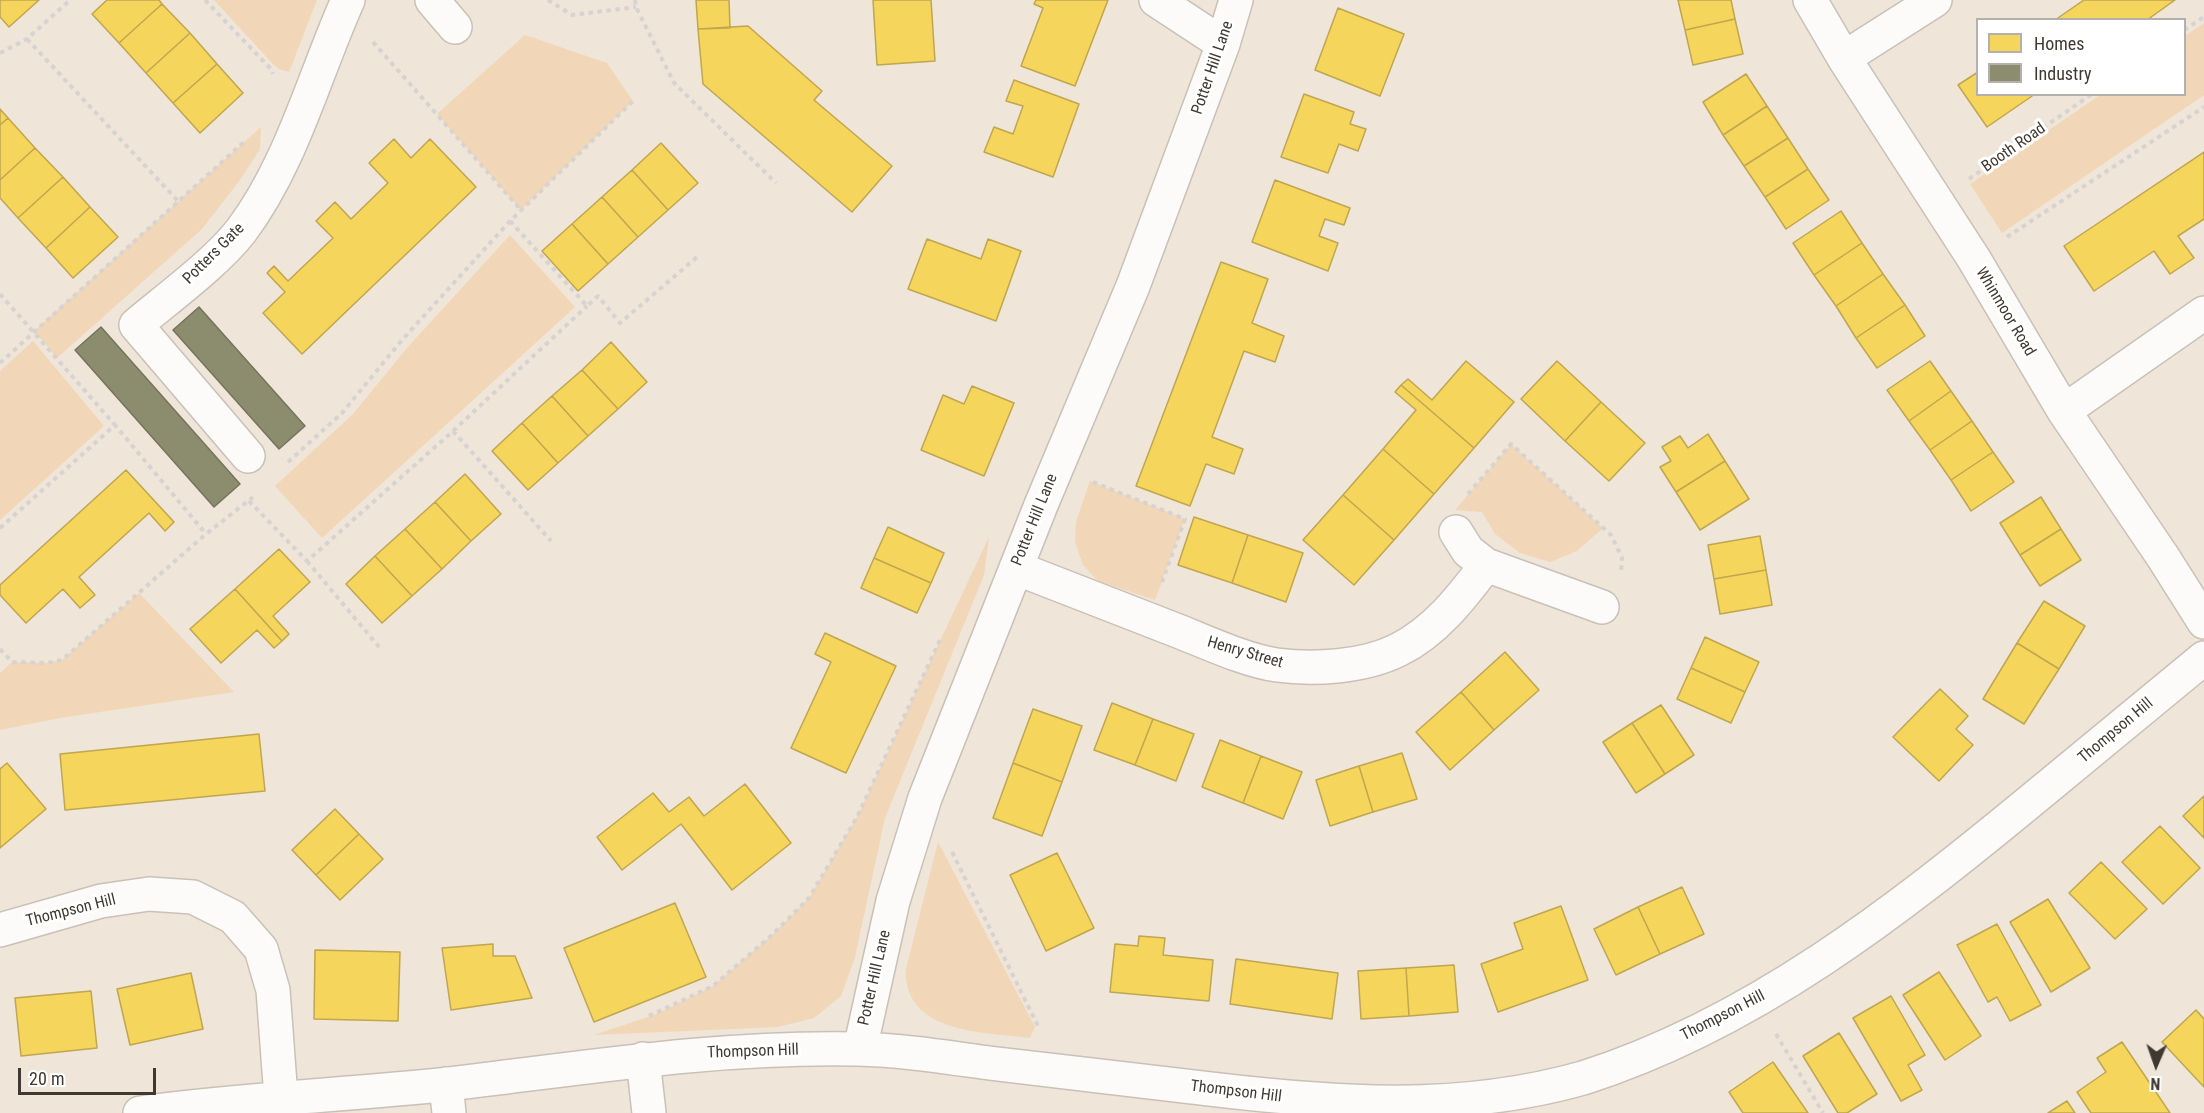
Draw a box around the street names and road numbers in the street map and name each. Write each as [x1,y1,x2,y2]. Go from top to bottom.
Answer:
street label: Potter Hill Lane [1188,19,1238,117]
street label: Booth Road [1979,119,2049,177]
street label: Potters Gate [179,219,249,289]
street label: Whinmoor Road [1971,264,2039,360]
street label: Potter Hill Lane [1008,471,1062,569]
street label: Henry Street [1205,633,1285,673]
street label: Thompson Hill [2075,694,2157,768]
street label: Thompson Hill [24,891,118,931]
street label: Potter Hill Lane [855,928,895,1028]
street label: Thompson Hill [1678,987,1768,1045]
street label: Thompson Hill [707,1041,799,1063]
street label: Thompson Hill [1189,1077,1283,1107]

